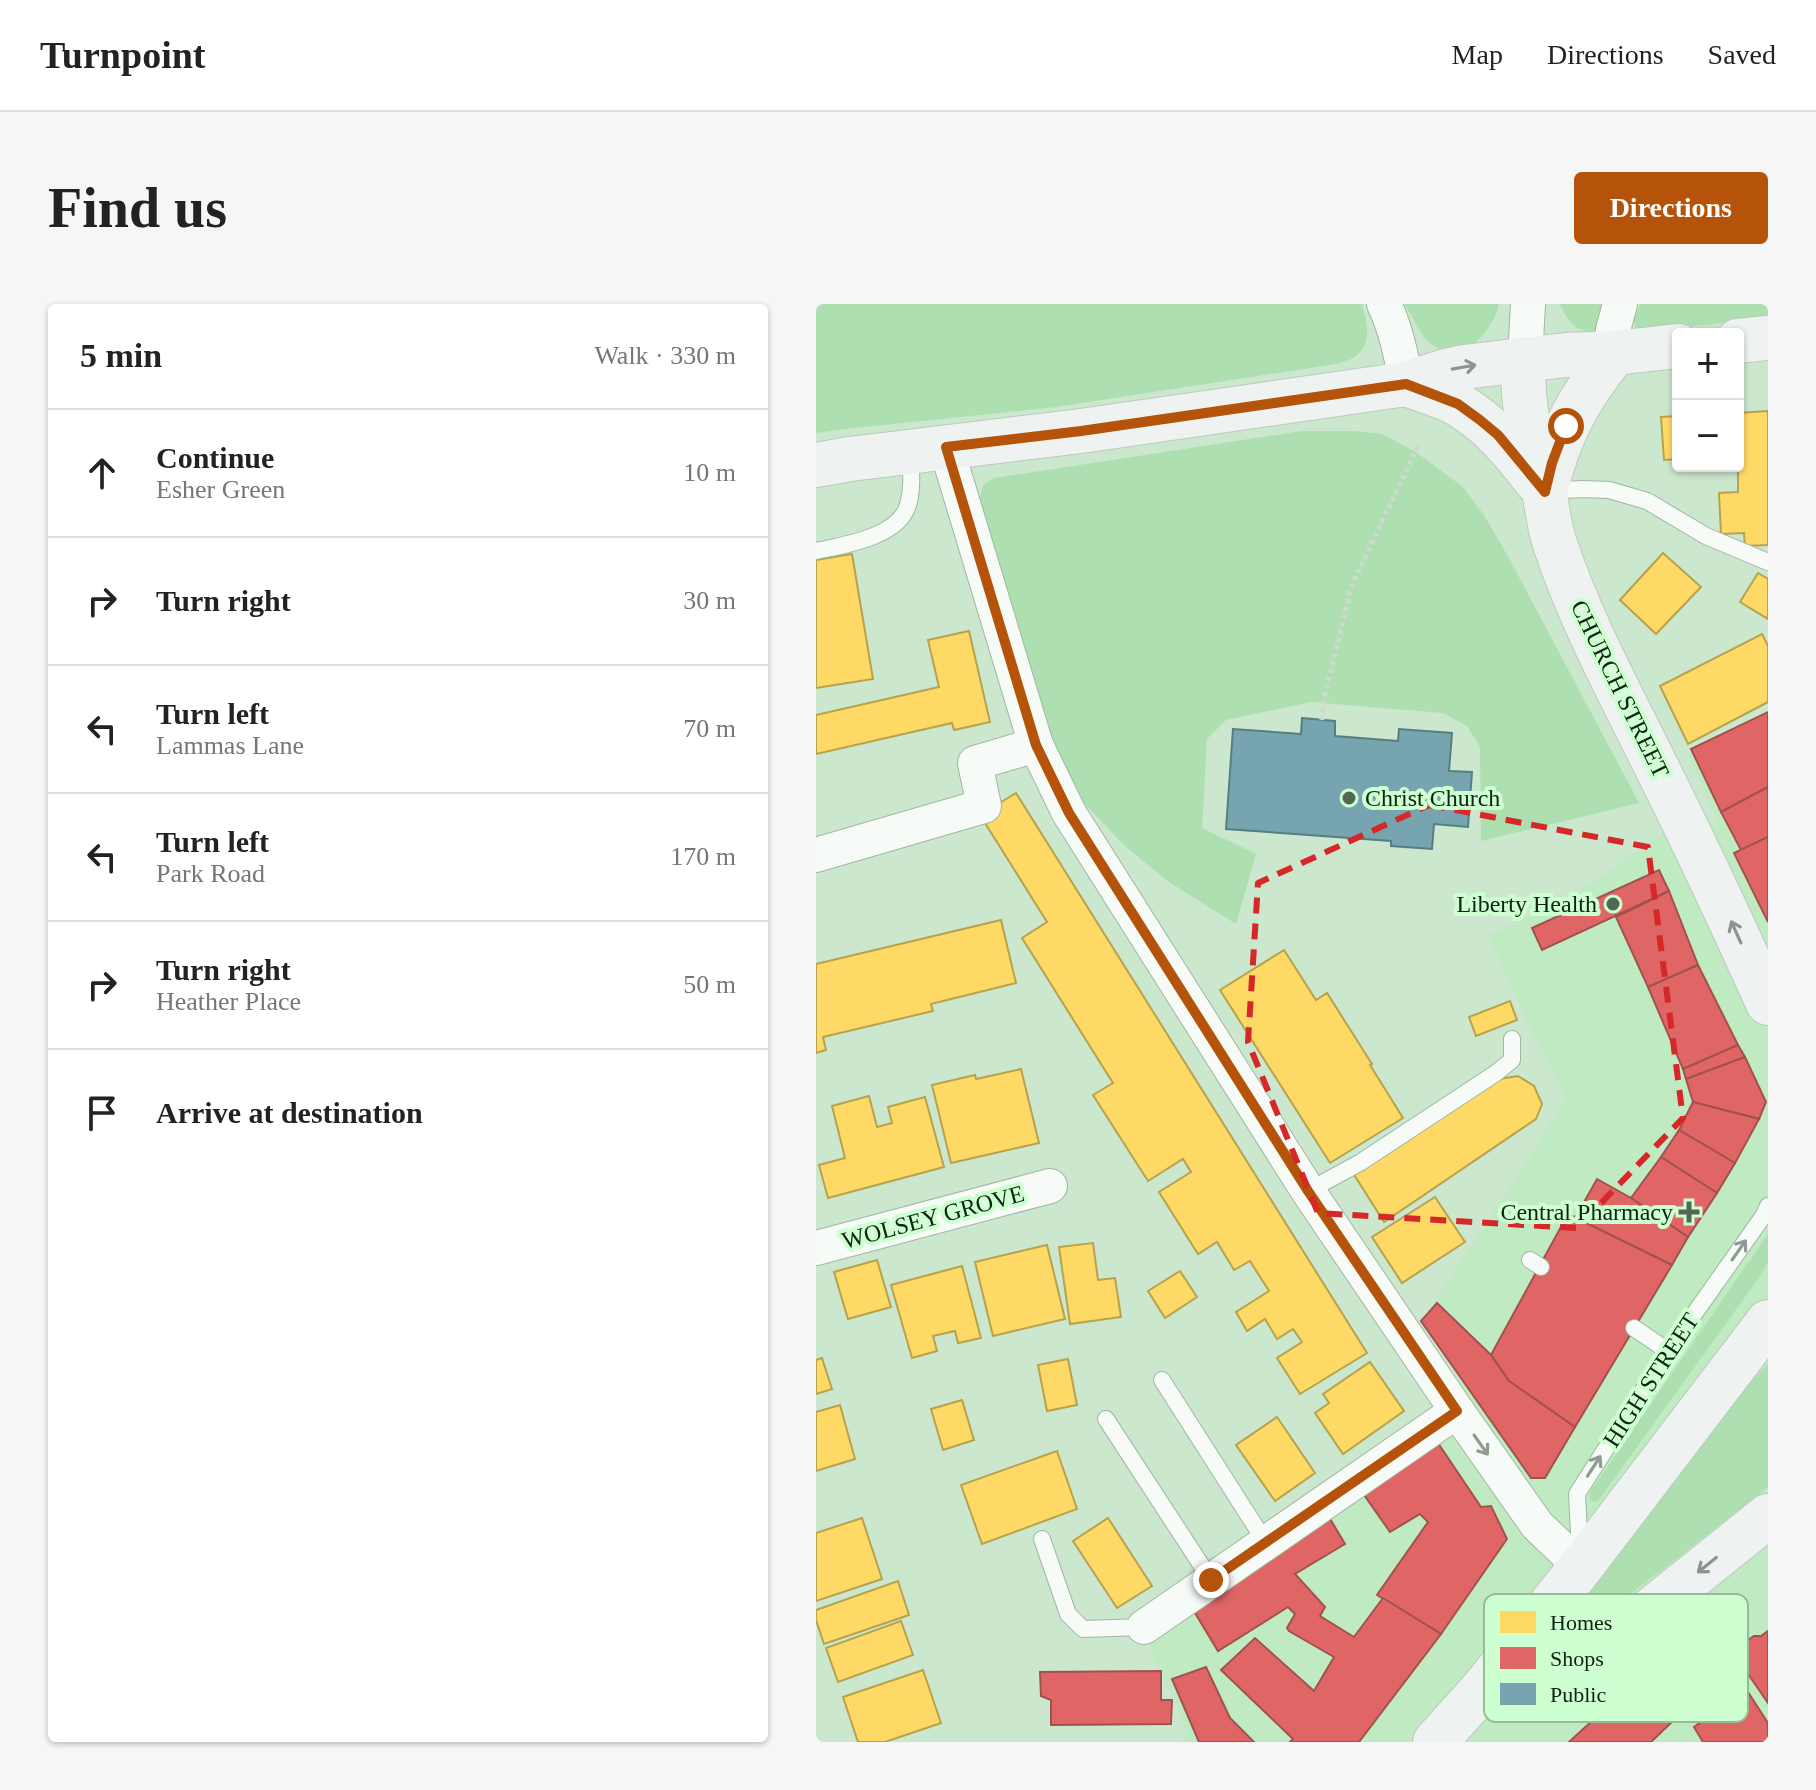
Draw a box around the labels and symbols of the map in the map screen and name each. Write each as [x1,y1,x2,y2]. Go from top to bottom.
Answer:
one-way arrow [1451,359,1477,374]
route start [1548,408,1584,444]
street label: CHURCH STREET [1566,596,1674,782]
place label: Christ Church [1365,785,1500,811]
marker: Christ Church [1340,789,1358,807]
place label: Liberty Health [1456,891,1597,917]
marker: Liberty Health [1604,895,1622,913]
one-way arrow [1728,920,1743,944]
street label: WOLSEY GROVE [839,1180,1027,1254]
place label: Central Pharmacy [1500,1199,1673,1225]
marker: Central Pharmacy [1680,1203,1698,1221]
one-way arrow [1731,1240,1747,1262]
street label: HIGH STREET [1598,1308,1704,1452]
one-way arrow [1473,1434,1489,1456]
one-way arrow [1587,1455,1603,1478]
one-way arrow [1697,1556,1718,1574]
route end [1193,1562,1229,1598]
legend [1484,1594,1748,1722]
text: Homes [1550,1610,1612,1635]
text: Shops [1550,1646,1604,1671]
text: Public [1550,1682,1606,1707]

